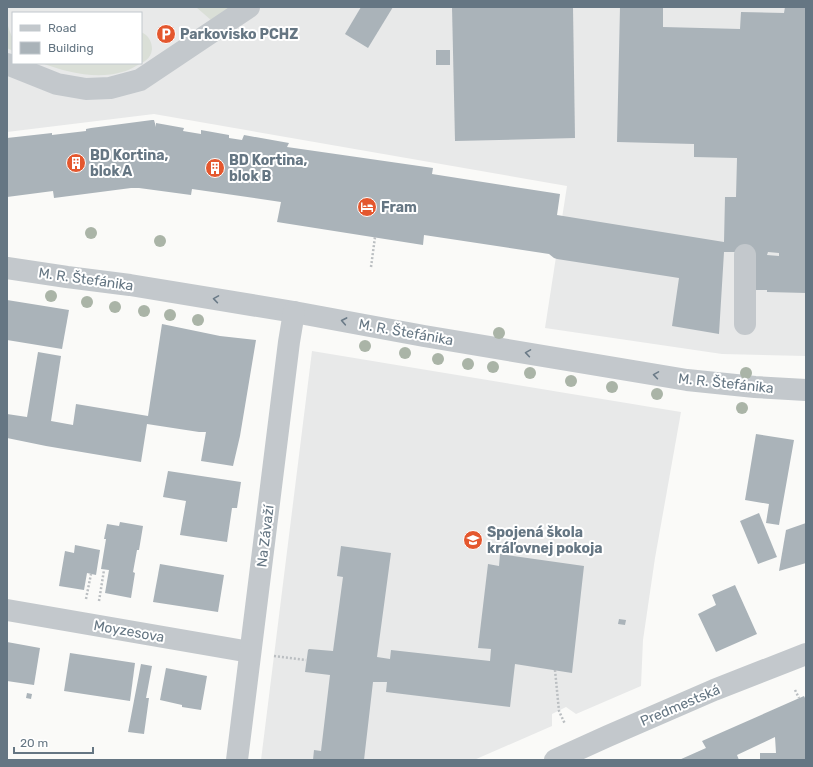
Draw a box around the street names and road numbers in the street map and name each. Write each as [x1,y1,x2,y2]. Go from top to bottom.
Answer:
street label: M. R. Štefánika [37,263,135,295]
street label: M. R. Štefánika [357,315,455,349]
street label: M. R. Štefánika [677,369,775,397]
street label: Na Závaží [253,503,278,568]
street label: Moyzesova [92,617,166,646]
street label: Predmestská [638,681,723,730]

